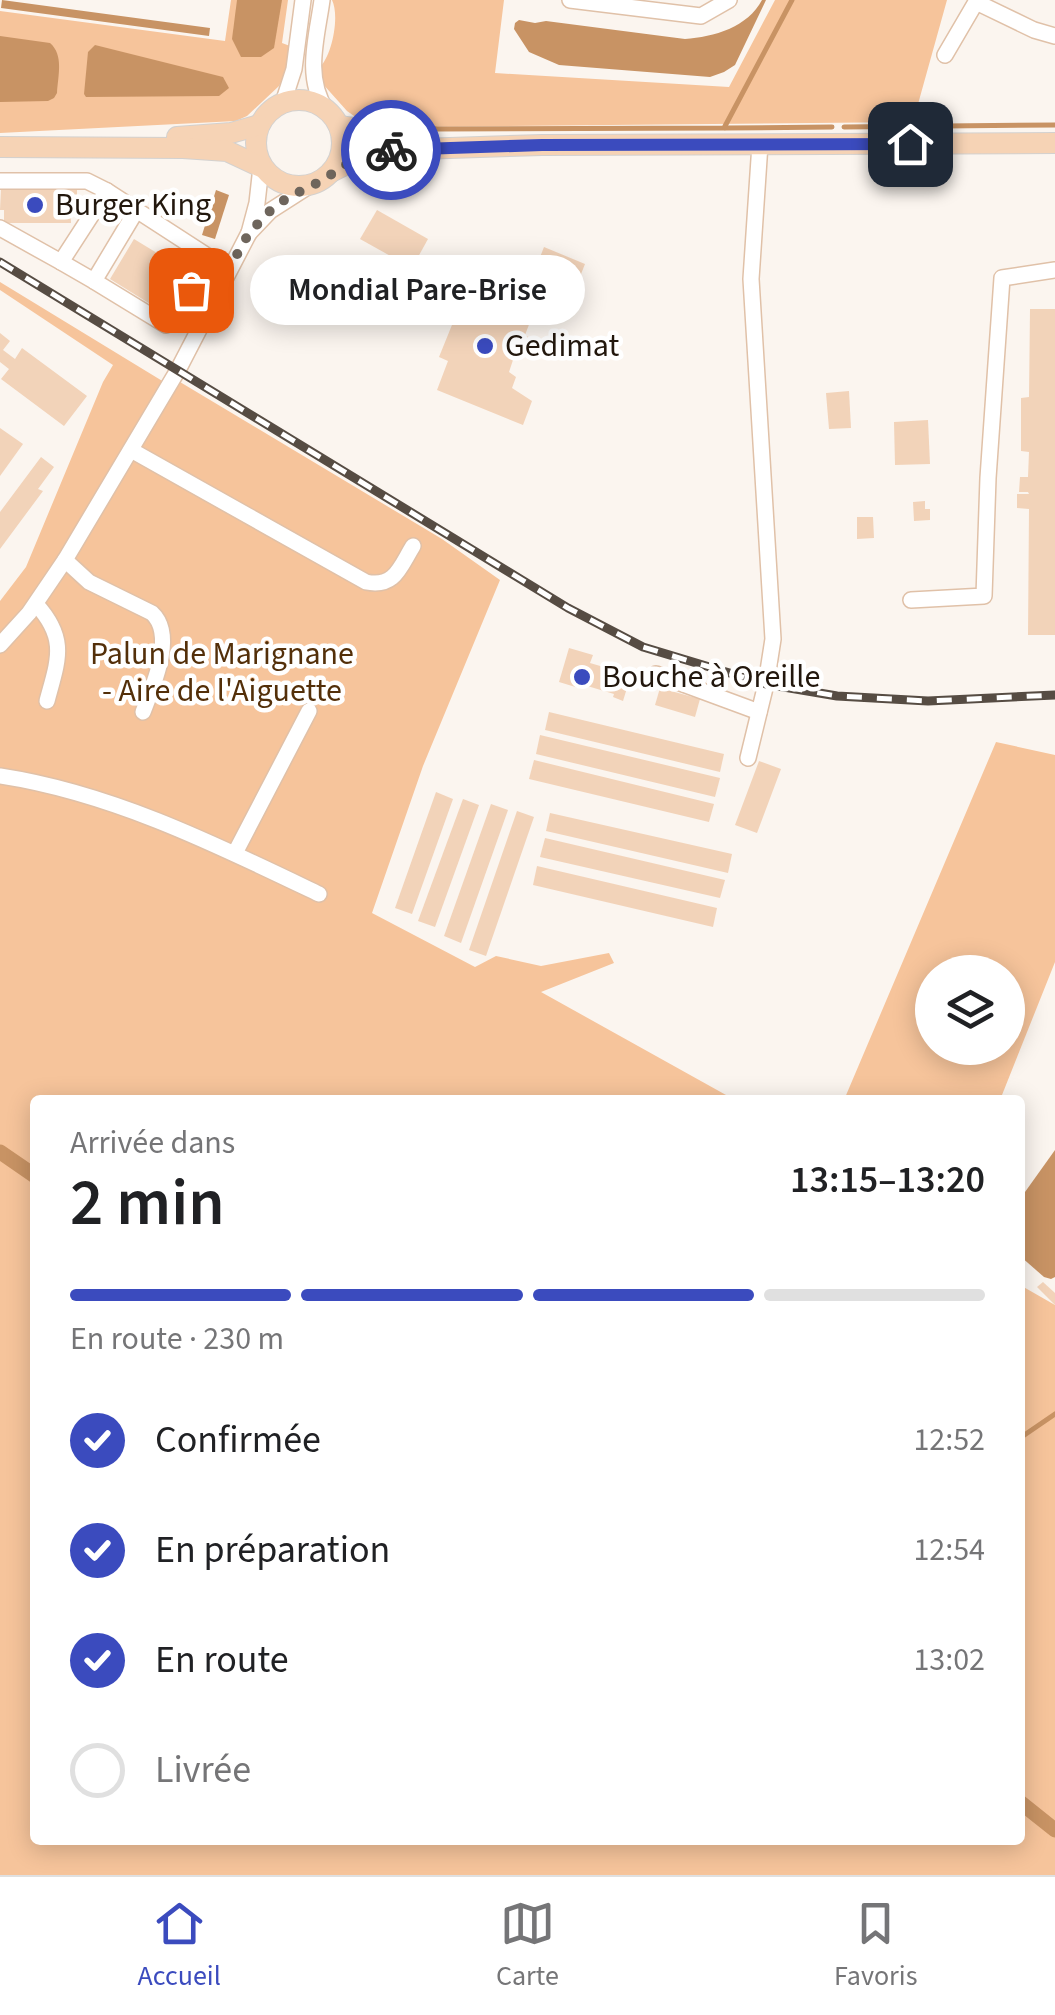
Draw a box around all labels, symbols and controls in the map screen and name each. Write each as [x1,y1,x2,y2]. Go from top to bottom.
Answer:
courier [341,100,441,200]
pin [868,102,953,187]
icon: home [883,117,938,172]
icon: bike [364,123,419,178]
place label: Burger King [55,182,211,228]
marker: Burger King [24,194,46,216]
pin [149,248,234,333]
callout: Mondial Pare-Brise [251,255,586,325]
icon: bag [164,263,219,318]
text: Mondial Pare-Brise [288,267,547,313]
place label: Gedimat [505,323,619,369]
marker: Gedimat [474,335,496,357]
park label: Palun de Marignane - Aire de l'Aiguette [90,631,354,714]
place label: Bouche à Oreille [602,654,820,700]
marker: Bouche à Oreille [571,666,593,688]
map controls [915,955,1025,1065]
button: layers [915,955,1025,1065]
text: Arrivée dans [70,1120,235,1166]
text: 13:15–13:20 [790,1153,985,1207]
text: 2 min [70,1157,225,1250]
text: En route · 230 m [70,1316,284,1362]
icon: check [70,1413,125,1468]
text: Confirmée [155,1413,321,1467]
text: 12:52 [913,1417,985,1463]
icon: check [70,1523,125,1578]
text: En préparation [155,1523,390,1577]
text: 12:54 [913,1527,985,1573]
icon: check [70,1633,125,1688]
text: En route [155,1633,289,1687]
text: 13:02 [913,1637,985,1683]
text: Livrée [155,1743,251,1797]
tab: Accueil [138,1896,221,1996]
tab: Carte [496,1896,559,1996]
tab: Favoris [834,1896,917,1996]

